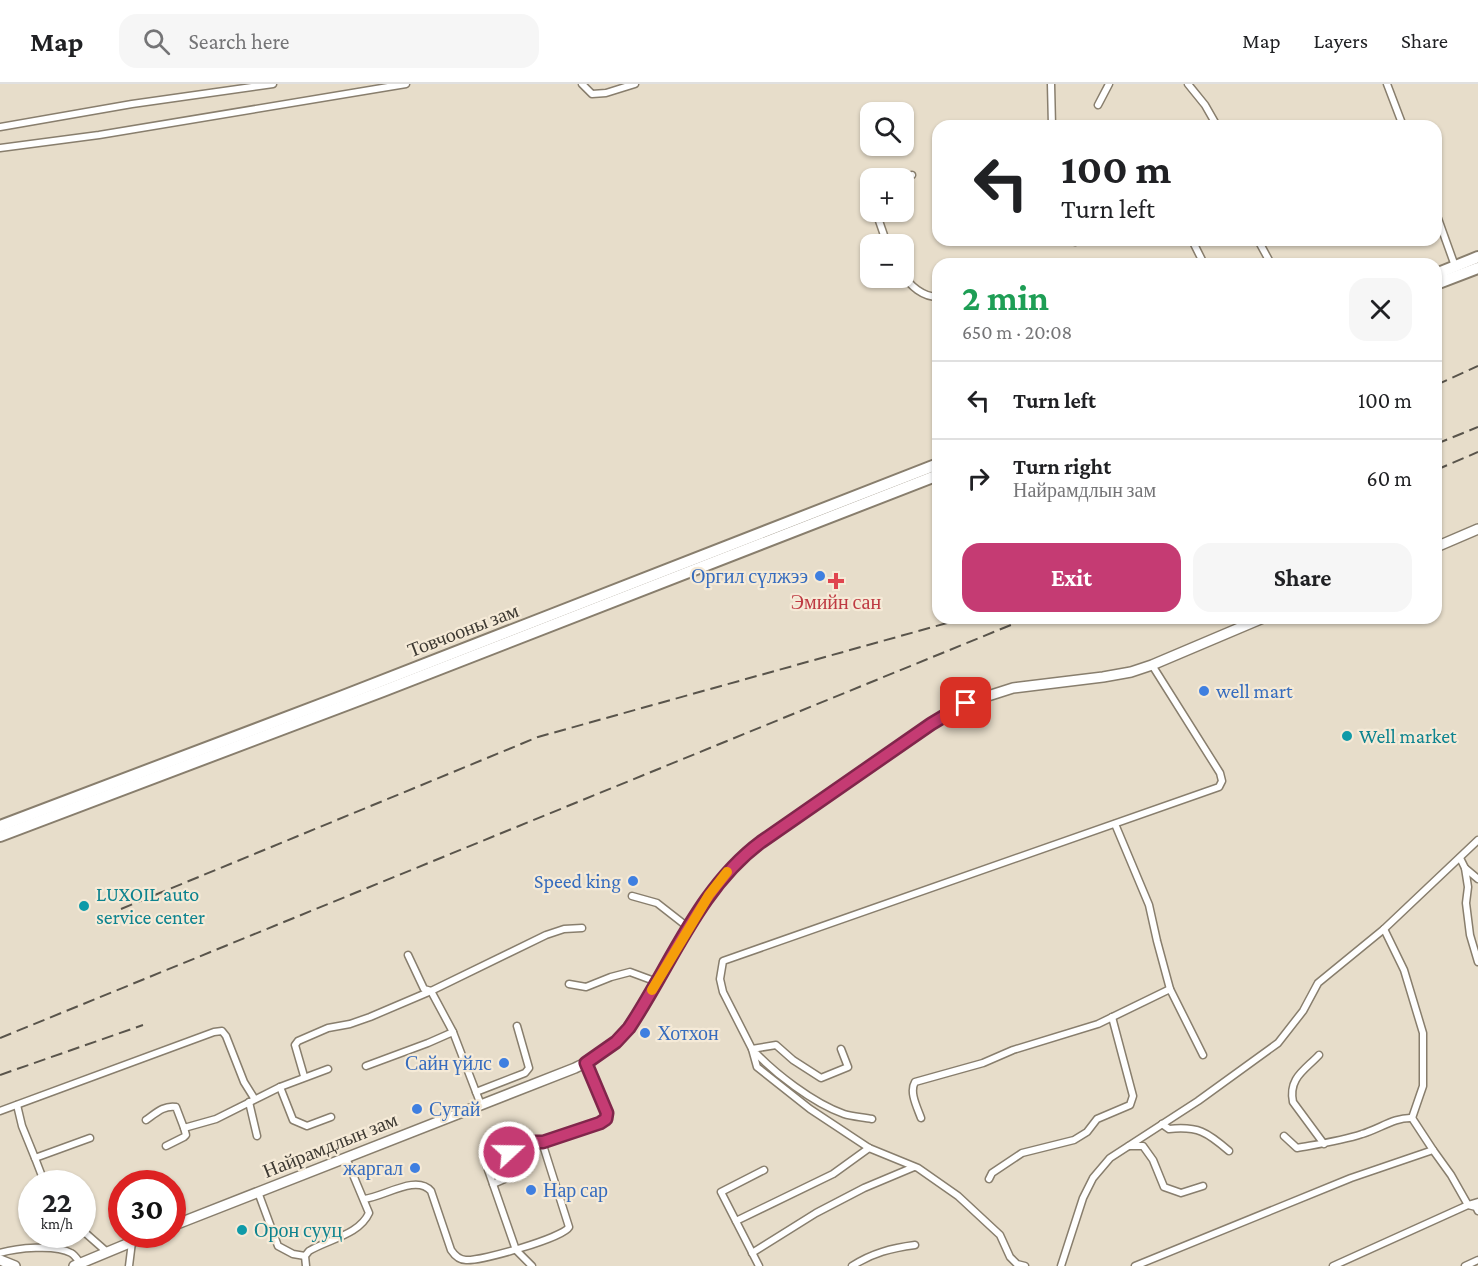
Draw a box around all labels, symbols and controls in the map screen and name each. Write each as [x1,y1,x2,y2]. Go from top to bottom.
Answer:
search box [119,14,539,68]
icon: search [140,25,173,58]
text: Map [30,26,83,57]
text: Search here [188,29,289,54]
text: Map [1242,29,1281,53]
text: Layers [1314,29,1368,53]
text: Share [1401,29,1448,53]
map controls [860,102,914,288]
button: search [860,102,914,156]
icon: left [962,144,1040,222]
text: 100 m [1061,145,1171,192]
button: + [860,168,914,222]
text: Turn left [1061,194,1155,224]
button: − [860,234,914,288]
text: 2 min [962,278,1049,318]
button: close [1349,278,1412,341]
text: 650 m · 20:08 [962,321,1072,343]
icon: left [962,384,995,417]
text: Turn left [1013,388,1096,413]
text: 100 m [1358,388,1412,413]
text: Turn right [1013,454,1111,479]
icon: right [962,462,995,495]
text: 60 m [1367,466,1412,491]
text: Найрамдлын зам [1013,479,1156,501]
button: Exit [962,543,1181,612]
button: Share [1193,543,1412,612]
place label: Оргил сүлжээ [691,565,808,588]
marker: Оргил сүлжээ [813,569,827,583]
marker: Эмийн сан [829,574,843,588]
place label: Эмийн сан [791,591,882,613]
street label: Товчооны зам [405,599,522,661]
pin [940,677,991,728]
place label: well mart [1216,680,1293,702]
marker: well mart [1197,684,1211,698]
icon: arrive [949,686,982,719]
place label: Well market [1359,725,1457,747]
marker: Well market [1340,729,1354,743]
place label: Speed king [534,870,621,893]
marker: Speed king [626,874,640,888]
place label: LUXOIL auto service center [96,883,205,928]
marker: LUXOIL auto service center [77,899,91,913]
place label: Хотхон [657,1022,719,1044]
marker: Хотхон [638,1026,652,1040]
place label: Сайн үйлс [405,1052,492,1075]
marker: Сайн үйлс [497,1056,511,1070]
place label: Сутай [429,1098,481,1121]
marker: Сутай [410,1102,424,1116]
street label: Найрамдлын зам [260,1108,401,1183]
position arrow [477,1120,541,1184]
place label: жаргал [342,1157,403,1180]
marker: жаргал [408,1161,422,1175]
speed limit sign: 30 [108,1170,186,1248]
place label: Нар сар [543,1179,608,1202]
marker: Нар сар [524,1183,538,1197]
text: 22 [42,1185,72,1218]
text: km/h [41,1216,73,1232]
place label: Орон сууц [254,1219,343,1242]
marker: Орон сууц [235,1223,249,1237]

